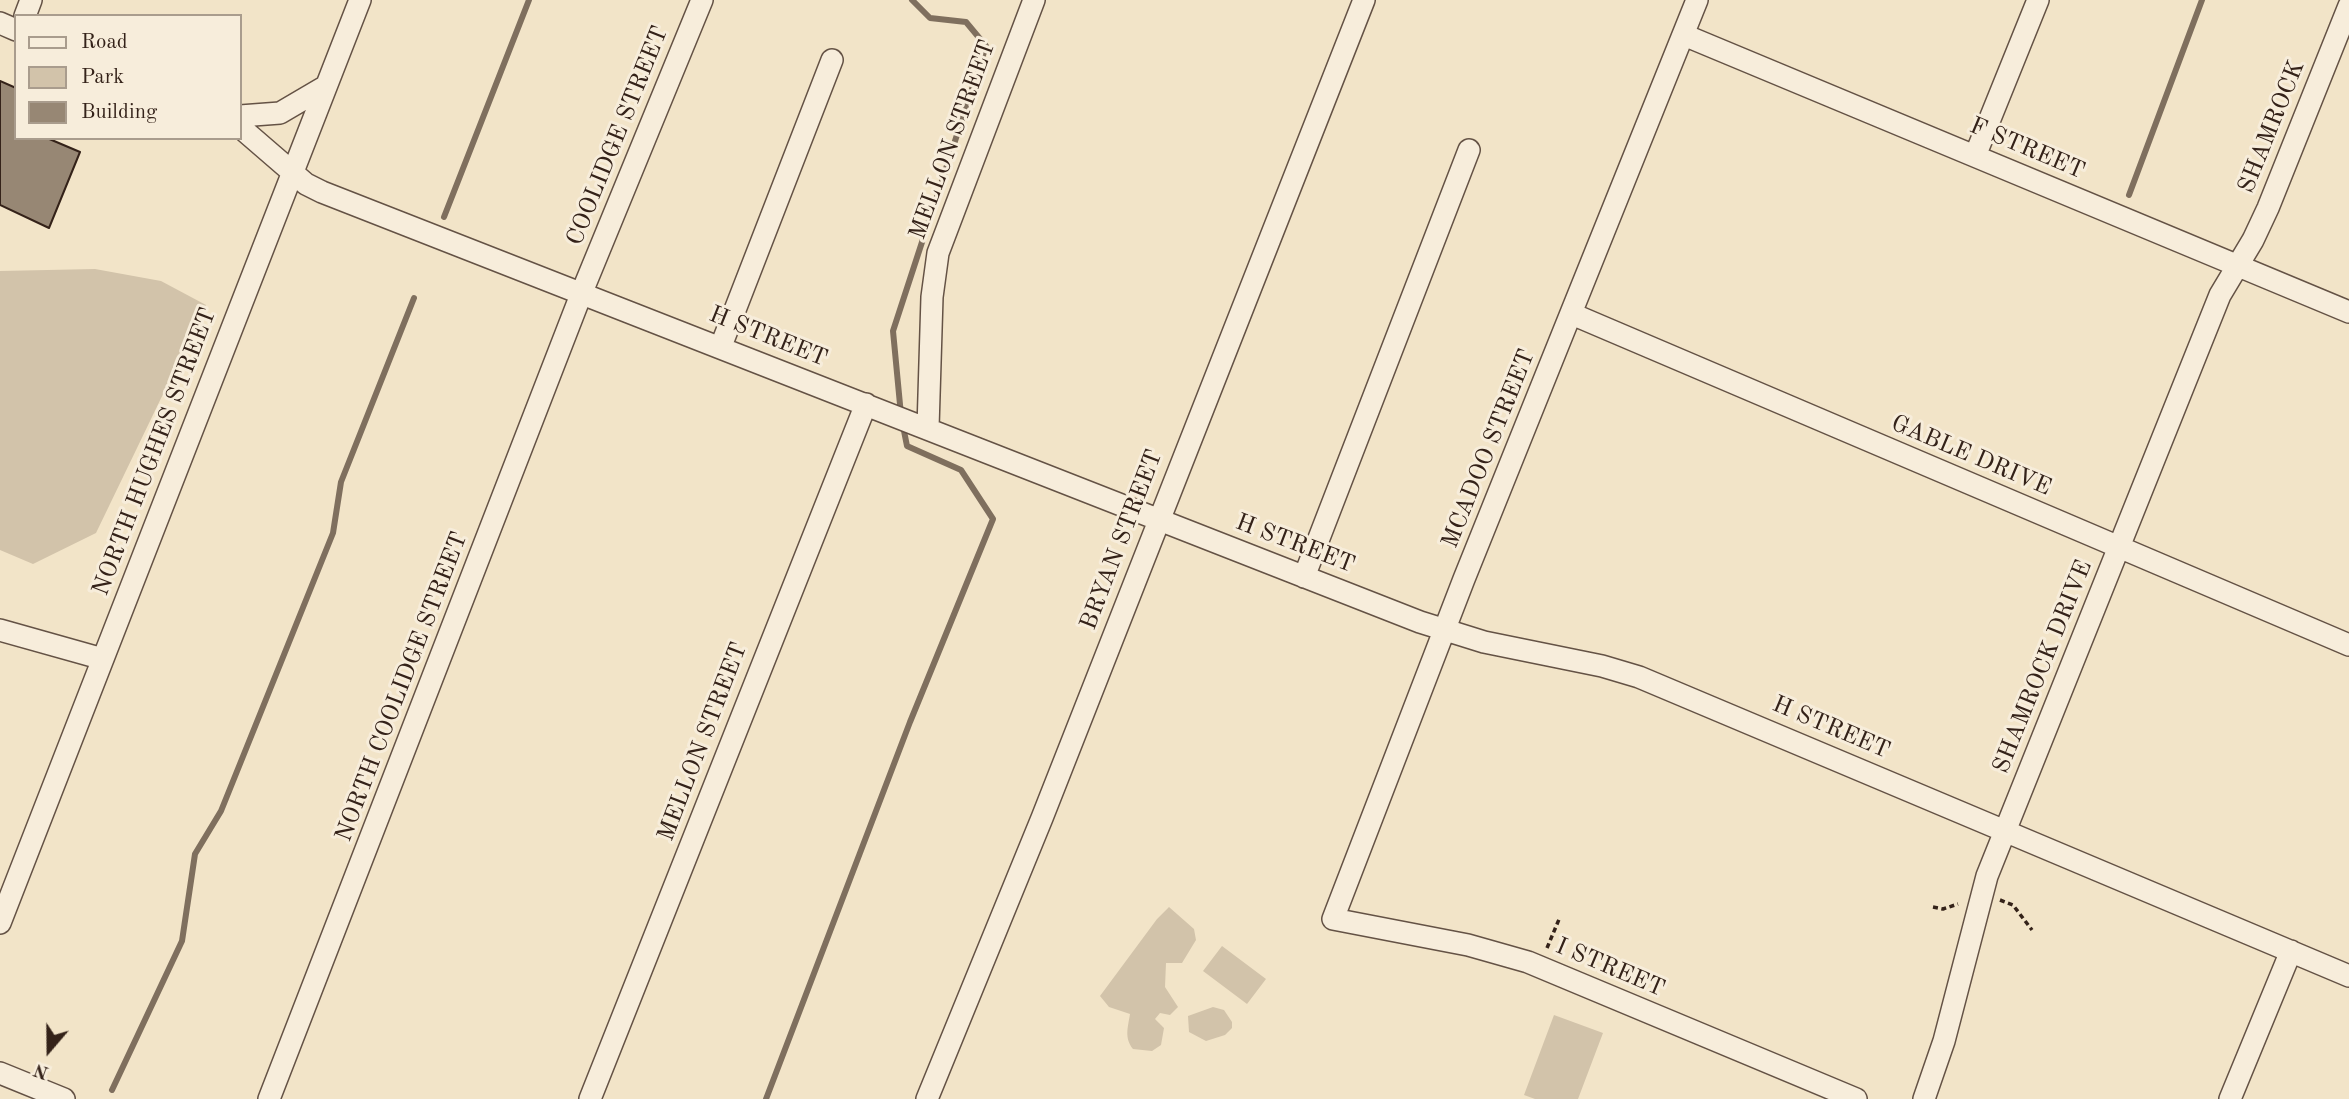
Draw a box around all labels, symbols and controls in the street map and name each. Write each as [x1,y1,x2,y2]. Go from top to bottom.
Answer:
legend [14,14,242,140]
street label: COOLIDGE STREET [561,22,675,250]
text: Road [81,32,128,53]
street label: MELLON STREET [904,36,1002,244]
street label: SHAMROCK [2232,56,2312,198]
text: Park [81,67,124,88]
text: Building [81,102,157,123]
street label: F STREET [1965,112,2089,186]
street label: H STREET [705,300,831,374]
street label: NORTH HUGHES STREET [87,304,223,600]
street label: MCADOO STREET [1436,345,1542,553]
street label: GABLE DRIVE [1887,409,2055,503]
street label: BRYAN STREET [1074,446,1170,634]
street label: H STREET [1231,508,1359,580]
street label: NORTH COOLIDGE STREET [330,528,474,846]
street label: SHAMROCK DRIVE [1987,556,2099,778]
street label: MELLON STREET [652,639,754,845]
street label: H STREET [1768,690,1894,766]
street label: I STREET [1551,932,1669,1004]
north arrow [14,1015,84,1085]
text: N [32,1059,52,1082]

